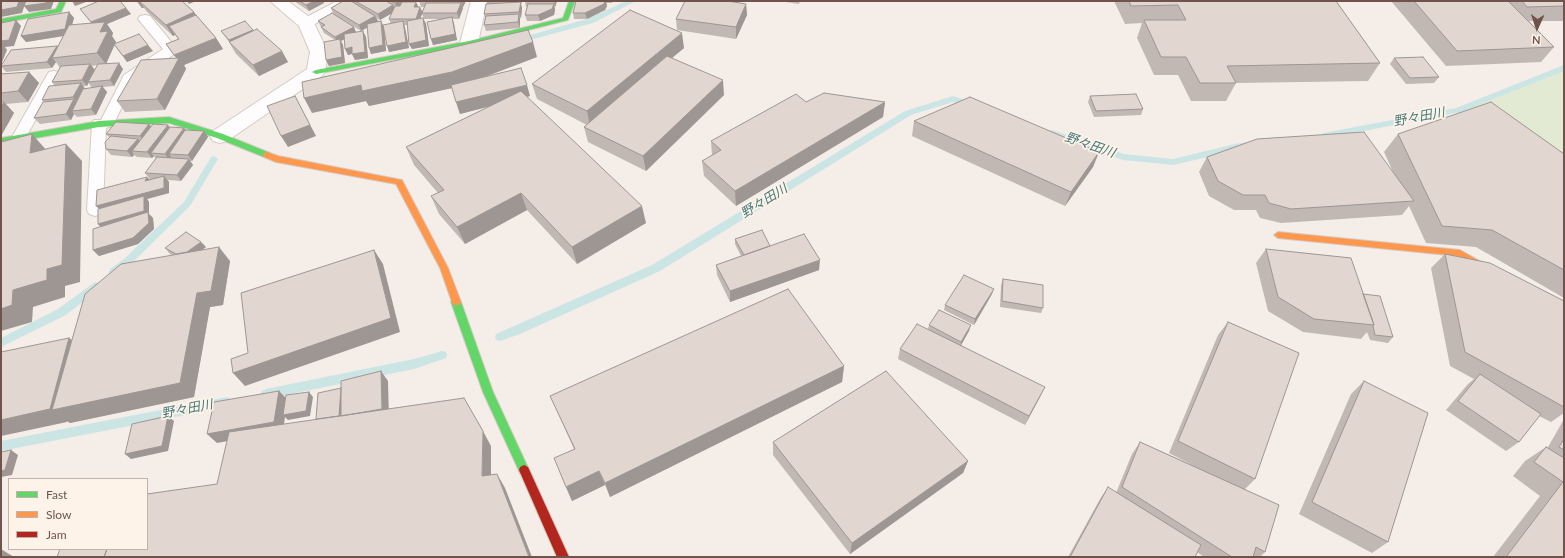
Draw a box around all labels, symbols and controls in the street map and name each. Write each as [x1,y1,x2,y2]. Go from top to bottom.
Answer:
north arrow [1517,8,1557,48]
text: N [1532,34,1541,47]
water label: 野々田川 [1392,104,1446,130]
water label: 野々田川 [1063,129,1117,161]
water label: 野々田川 [738,181,790,221]
water label: 野々田川 [160,396,214,422]
legend [8,478,148,550]
text: Fast [46,487,67,502]
text: Slow [46,507,71,522]
text: Jam [46,527,67,542]

